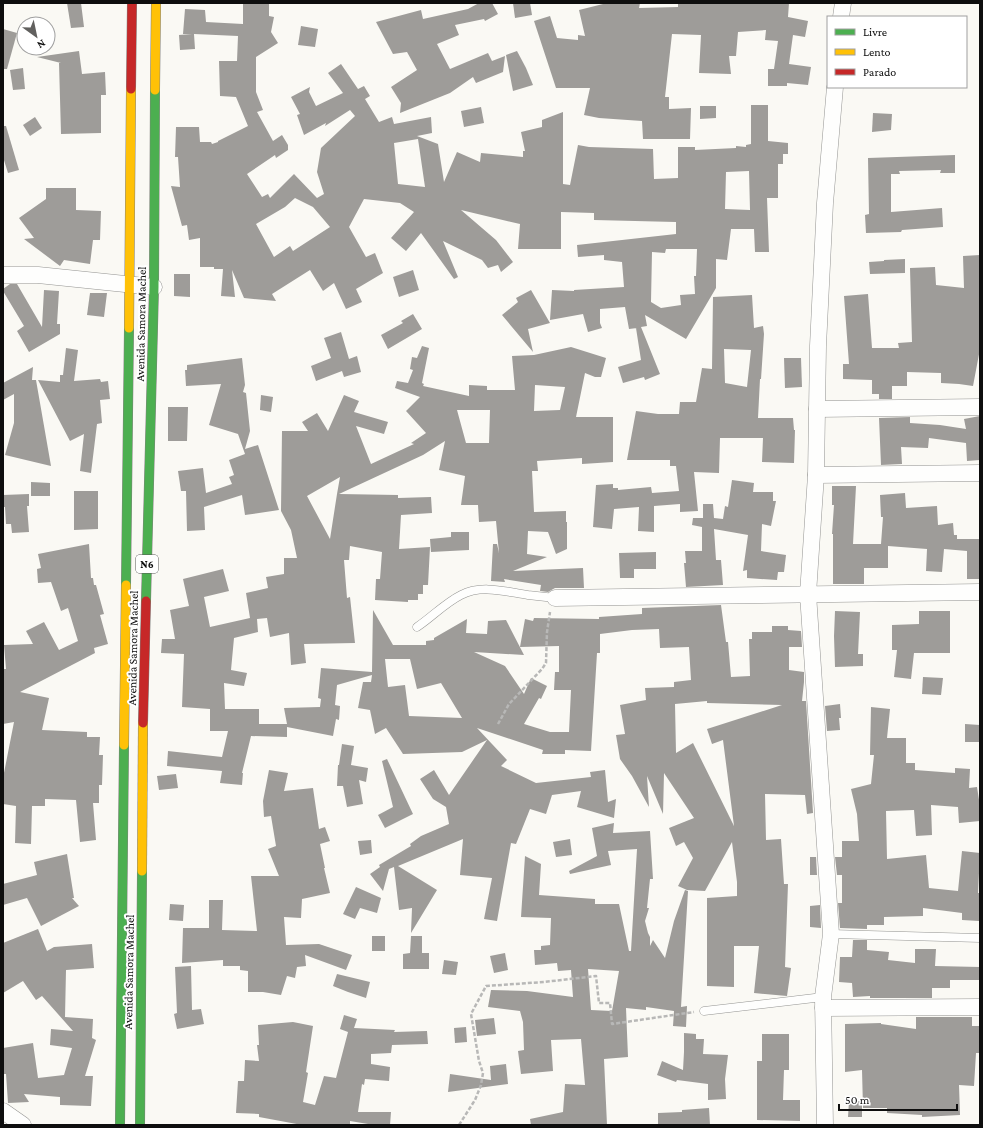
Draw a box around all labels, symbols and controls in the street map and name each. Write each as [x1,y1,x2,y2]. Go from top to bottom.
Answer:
north arrow [16,16,56,56]
legend [827,16,967,88]
text: Livre [863,25,887,39]
text: N [35,37,48,52]
text: Lento [863,45,891,59]
text: Parado [863,65,896,79]
street label: Avenida Samora Machel [133,266,149,382]
road number: N6 [136,555,158,573]
street label: Avenida Samora Machel [125,590,141,706]
street label: Avenida Samora Machel [121,914,137,1030]
scale bar [839,1086,957,1112]
text: 50 m [845,1093,870,1107]

